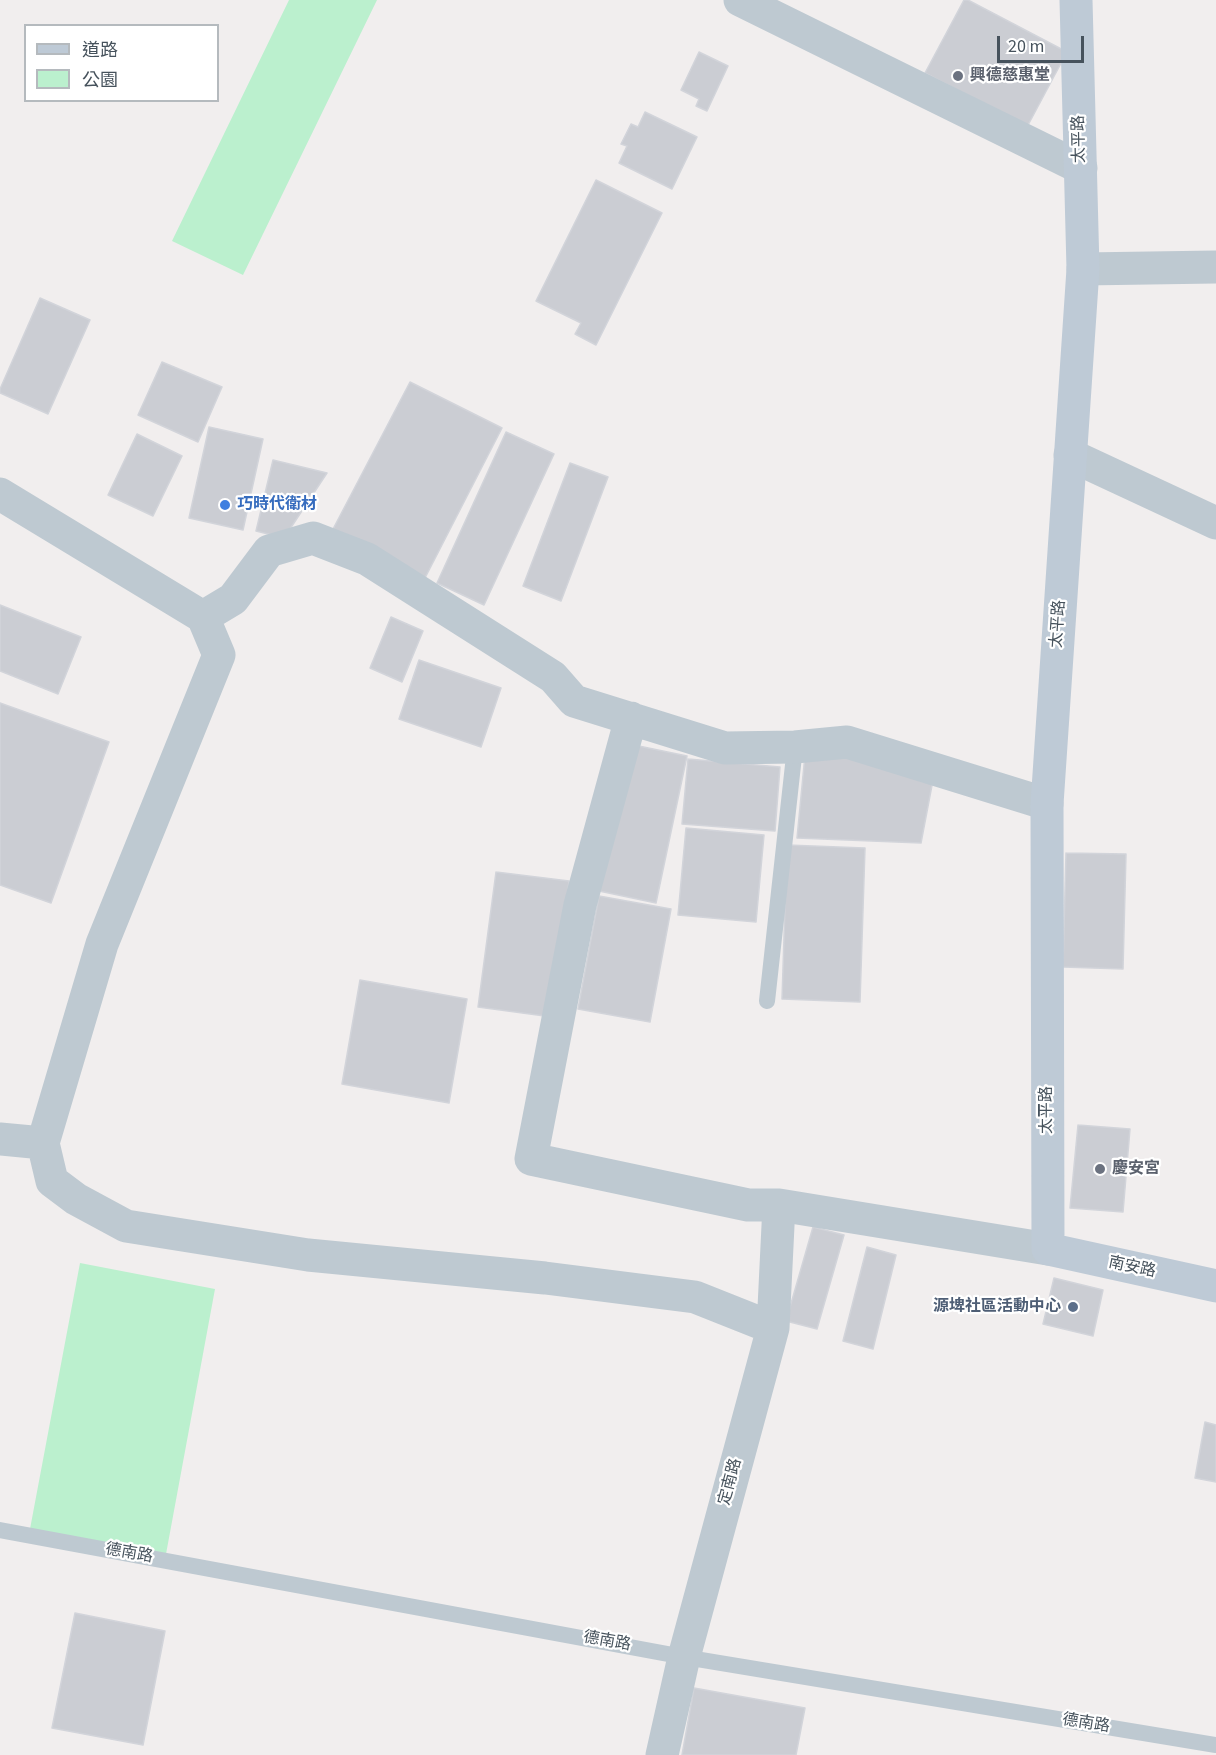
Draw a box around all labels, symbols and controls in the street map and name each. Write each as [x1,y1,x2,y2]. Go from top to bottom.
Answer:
legend [24,24,219,102]
scale bar [1000,24,1087,62]
text: 20 m [1008,34,1044,59]
text: 道路 [82,38,118,63]
place label: 興德慈惠堂 [970,66,1050,86]
text: 公園 [82,68,118,93]
marker: 興德慈惠堂 [951,69,965,83]
street label: 太平路 [1070,115,1090,163]
place label: 巧時代衛材 [237,495,317,515]
marker: 巧時代衛材 [218,498,232,512]
street label: 太平路 [1048,599,1070,649]
street label: 太平路 [1037,1086,1057,1134]
place label: 慶安宮 [1112,1159,1160,1179]
marker: 慶安宮 [1093,1162,1107,1176]
street label: 南安路 [1107,1254,1157,1282]
place label: 源埤社區活動中心 [933,1297,1061,1317]
marker: 源埤社區活動中心 [1066,1300,1080,1314]
street label: 定南路 [716,1456,746,1508]
street label: 德南路 [104,1540,154,1568]
street label: 德南路 [582,1628,632,1656]
street label: 德南路 [1061,1711,1111,1737]

